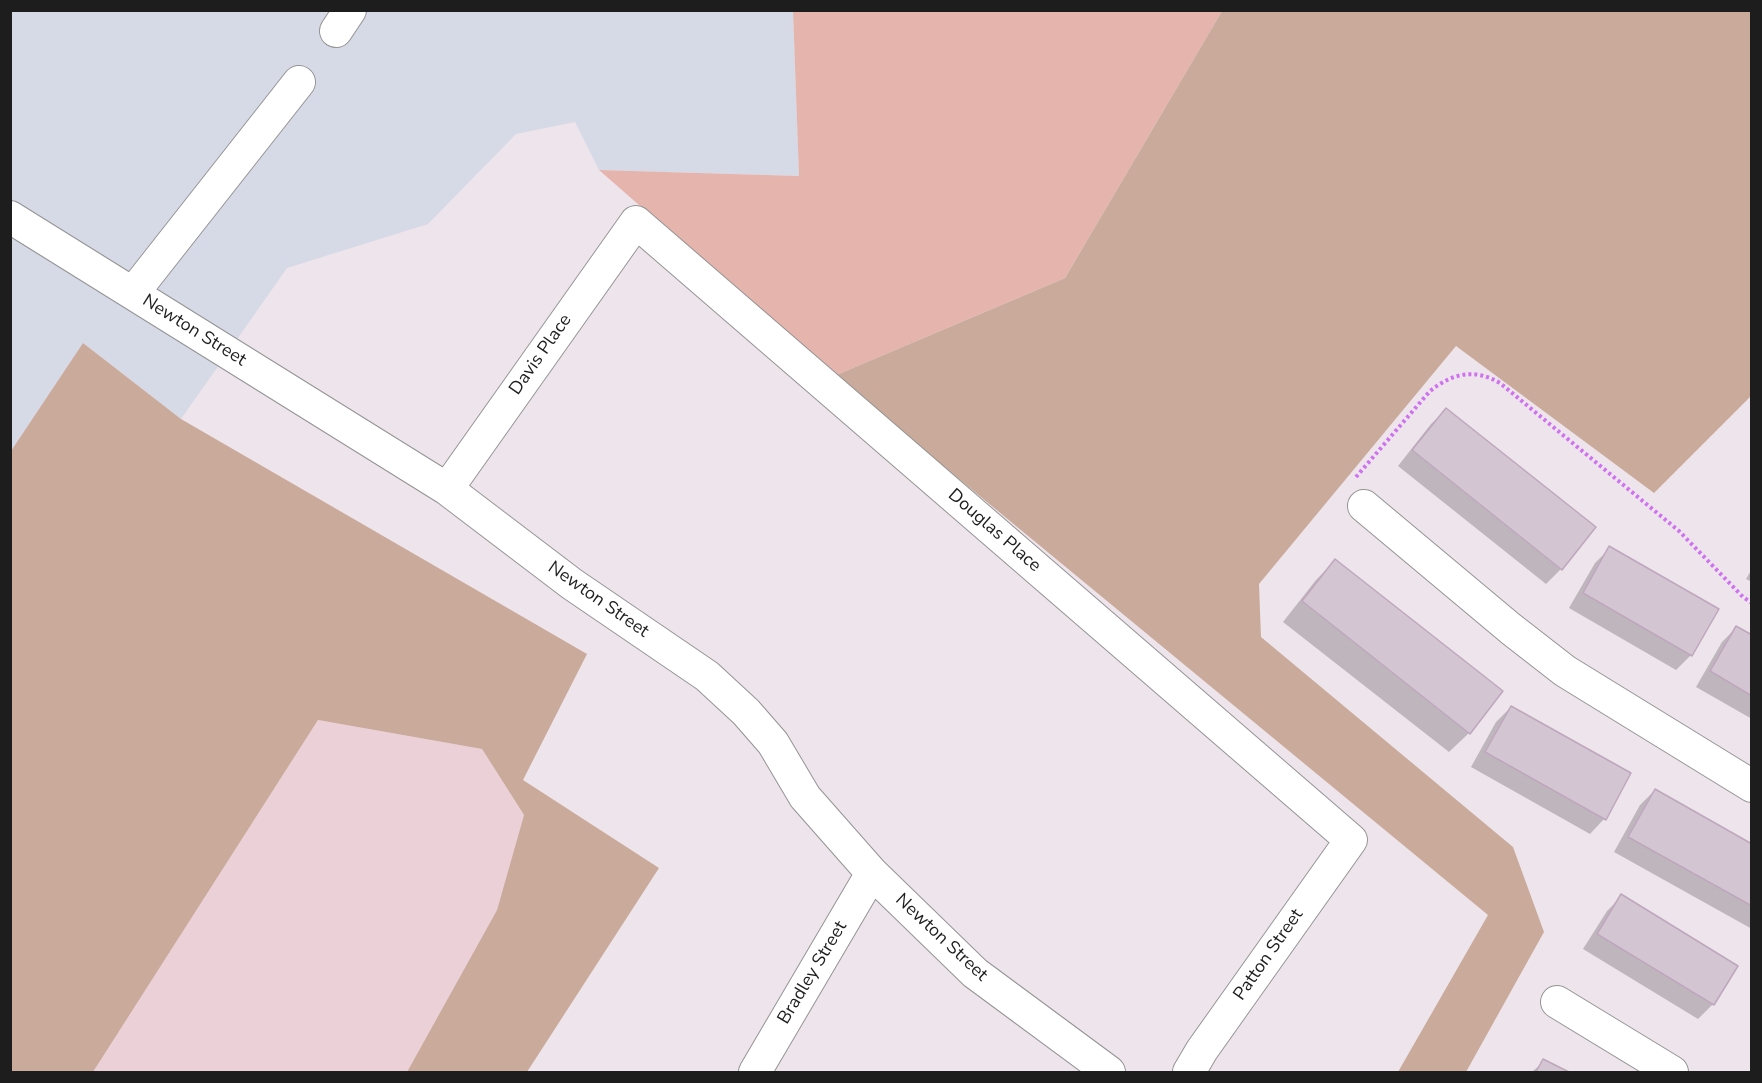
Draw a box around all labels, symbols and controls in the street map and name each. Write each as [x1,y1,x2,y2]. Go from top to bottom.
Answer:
street label: Newton Street [138,291,250,371]
street label: Davis Place [505,310,577,400]
street label: Douglas Place [943,485,1045,577]
street label: Newton Street [543,557,653,643]
street label: Newton Street [890,890,992,986]
street label: Patton Street [1230,905,1308,1005]
street label: Bradley Street [774,918,852,1028]

